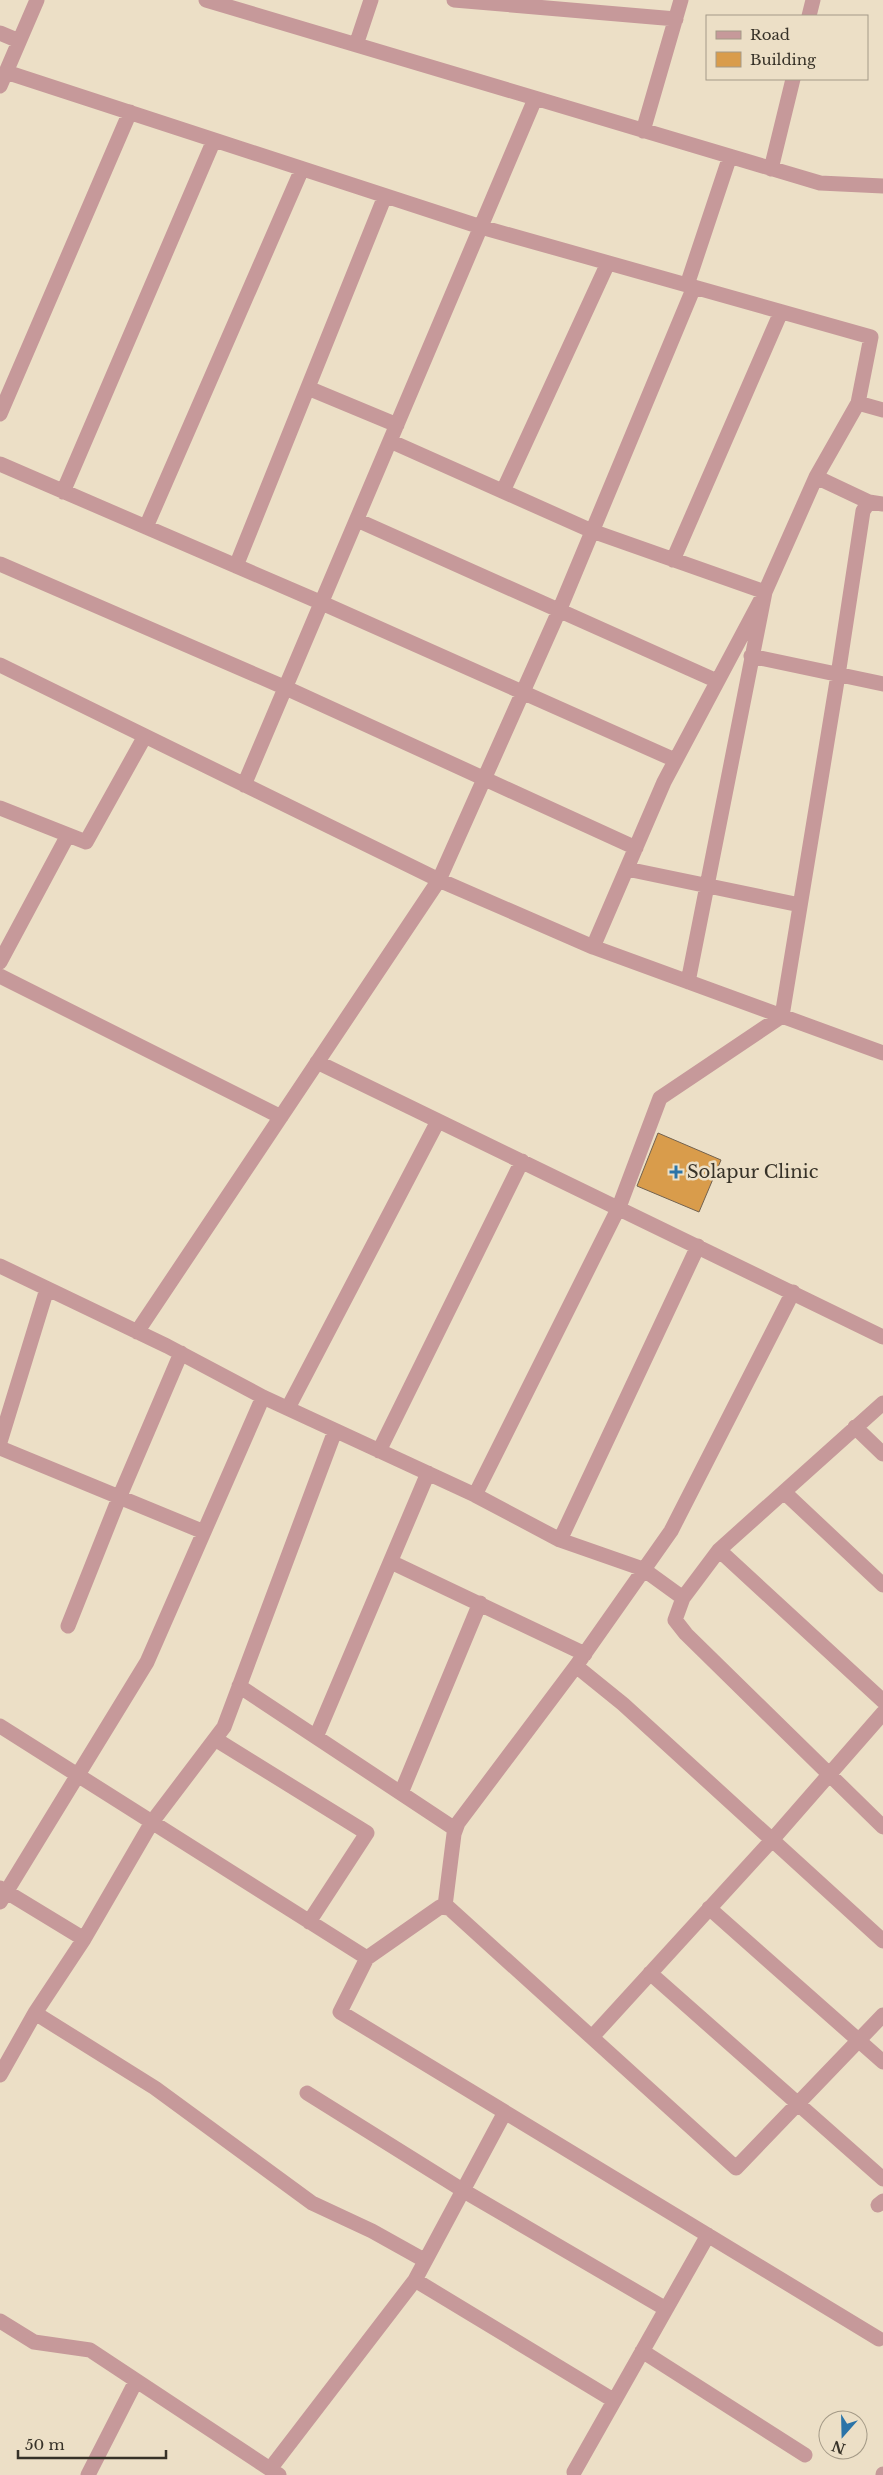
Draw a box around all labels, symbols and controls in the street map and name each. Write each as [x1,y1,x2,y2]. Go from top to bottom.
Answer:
legend [706,15,868,80]
text: Road [750,25,790,44]
text: Building [750,50,817,69]
place label: Solapur Clinic [687,1161,819,1183]
marker: Solapur Clinic [669,1165,683,1179]
north arrow [818,2410,868,2460]
scale bar [18,2428,165,2460]
text: 50 m [25,2435,65,2454]
text: N [829,2437,848,2458]

